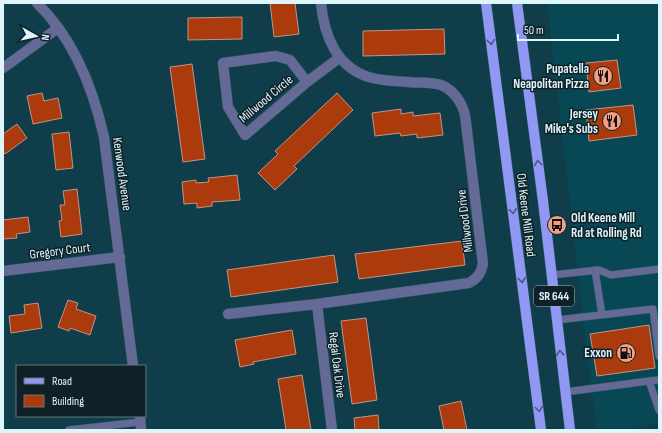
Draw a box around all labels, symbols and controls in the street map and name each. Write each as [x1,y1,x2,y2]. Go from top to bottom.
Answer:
north arrow [16,16,56,56]
scale bar [518,16,618,42]
text: 50 m [524,23,544,38]
text: N [39,34,52,41]
one-way arrow [486,39,495,45]
place label: Pupatella Neapolitan Pizza [513,61,589,92]
restaurant icon: Pupatella Neapolitan Pizza [592,65,614,87]
street label: Millwood Circle [236,72,296,126]
place label: Jersey Mike's Subs [545,106,599,137]
restaurant icon: Jersey Mike's Subs [601,110,623,132]
street label: Kenwood Avenue [109,136,135,212]
one-way arrow [534,160,543,166]
street label: Old Keene Mill Road [513,172,539,258]
street label: Millwood Drive [453,189,477,253]
one-way arrow [508,208,517,214]
place label: Old Keene Mill Rd at Rolling Rd [571,210,642,241]
bus stop icon: Old Keene Mill Rd at Rolling Rd [546,214,568,236]
street label: Gregory Court [28,239,92,263]
one-way arrow [517,277,526,283]
road number: SR 644 [534,286,574,306]
street label: Regal Oak Drive [325,331,349,399]
fuel station icon: Exxon [615,342,637,364]
place label: Exxon [584,345,612,361]
one-way arrow [556,350,565,356]
legend [16,365,146,417]
text: Road [52,374,72,389]
text: Building [52,394,84,409]
one-way arrow [534,406,543,412]

